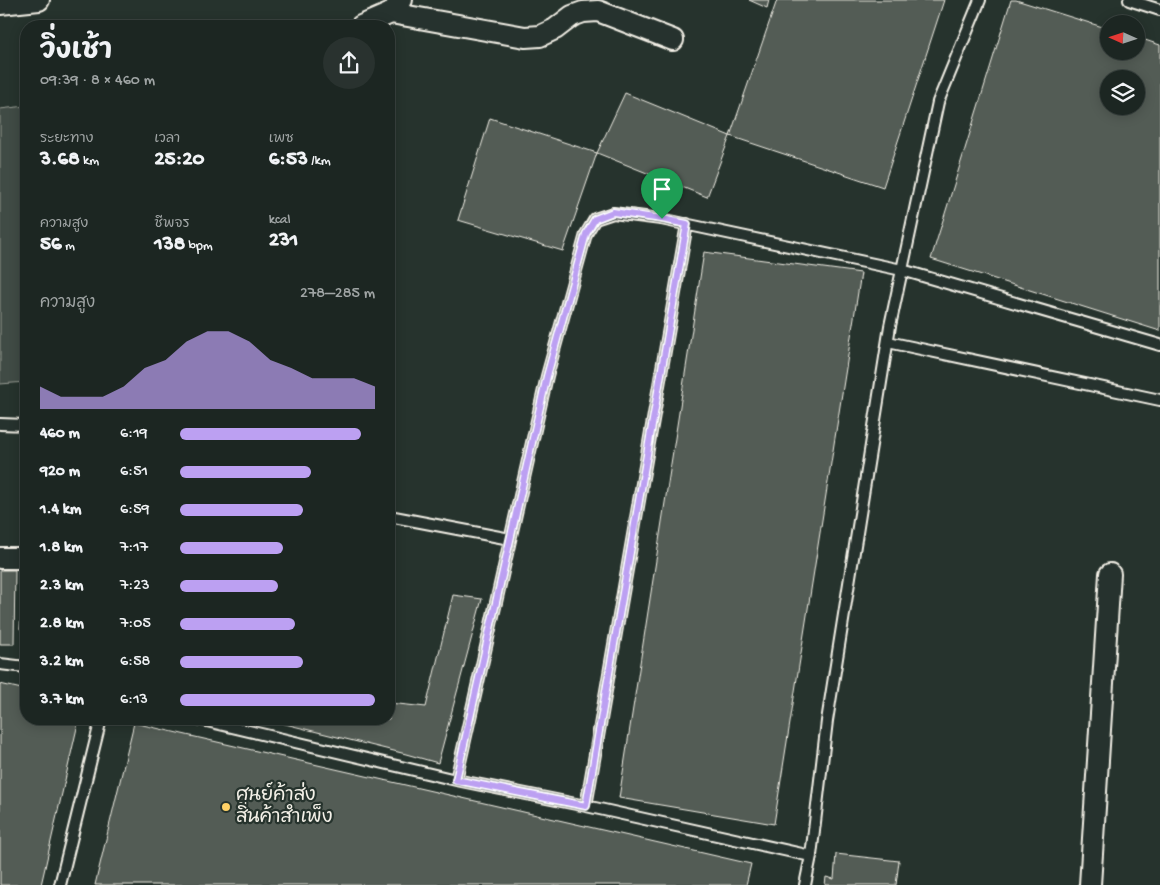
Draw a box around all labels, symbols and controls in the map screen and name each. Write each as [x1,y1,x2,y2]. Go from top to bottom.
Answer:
north arrow [1100,15,1145,60]
map controls [1100,15,1145,115]
text: วิ่งเช้า [40,36,112,69]
button: share [323,37,375,89]
button: layers [1100,70,1145,115]
text: 09:39 · 8 × 460 m [40,72,155,91]
text: ระยะทาง [40,131,93,148]
text: เวลา [154,131,180,148]
text: เพซ [269,131,294,148]
text: 3.68 [40,148,80,173]
text: 25:20 [154,148,204,173]
text: 6:53 [269,148,308,173]
text: km [80,153,99,170]
text: /km [308,153,331,170]
pin [641,168,683,219]
icon: arrive [648,175,676,203]
text: kcal [269,212,291,229]
text: ความสูง [40,216,88,233]
text: ชีพจร [154,216,190,233]
text: 231 [269,229,298,254]
text: 56 [40,233,62,258]
text: 138 [154,233,185,258]
text: m [62,238,75,255]
text: bpm [185,238,213,255]
text: 278–285 m [300,285,375,304]
text: ความสูง [40,295,95,314]
text: 460 m [40,425,80,444]
text: 6:19 [120,425,148,444]
text: 920 m [40,463,80,482]
text: 6:51 [120,463,148,482]
text: 1.4 km [40,501,81,520]
text: 6:59 [120,501,150,520]
text: 1.8 km [40,539,83,558]
text: 7:17 [120,539,148,558]
text: 2.3 km [40,577,83,596]
text: 7:23 [120,577,150,596]
text: 2.8 km [40,615,84,634]
text: 7:05 [120,615,151,634]
text: 3.2 km [40,653,83,672]
text: 6:58 [120,653,150,672]
text: 3.7 km [40,691,84,710]
text: 6:13 [120,691,148,710]
place label: ศูนย์ค้าส่ง สินค้าสำเพ็ง [236,781,333,830]
marker: ศูนย์ค้าส่ง สินค้าสำเพ็ง [220,801,232,813]

